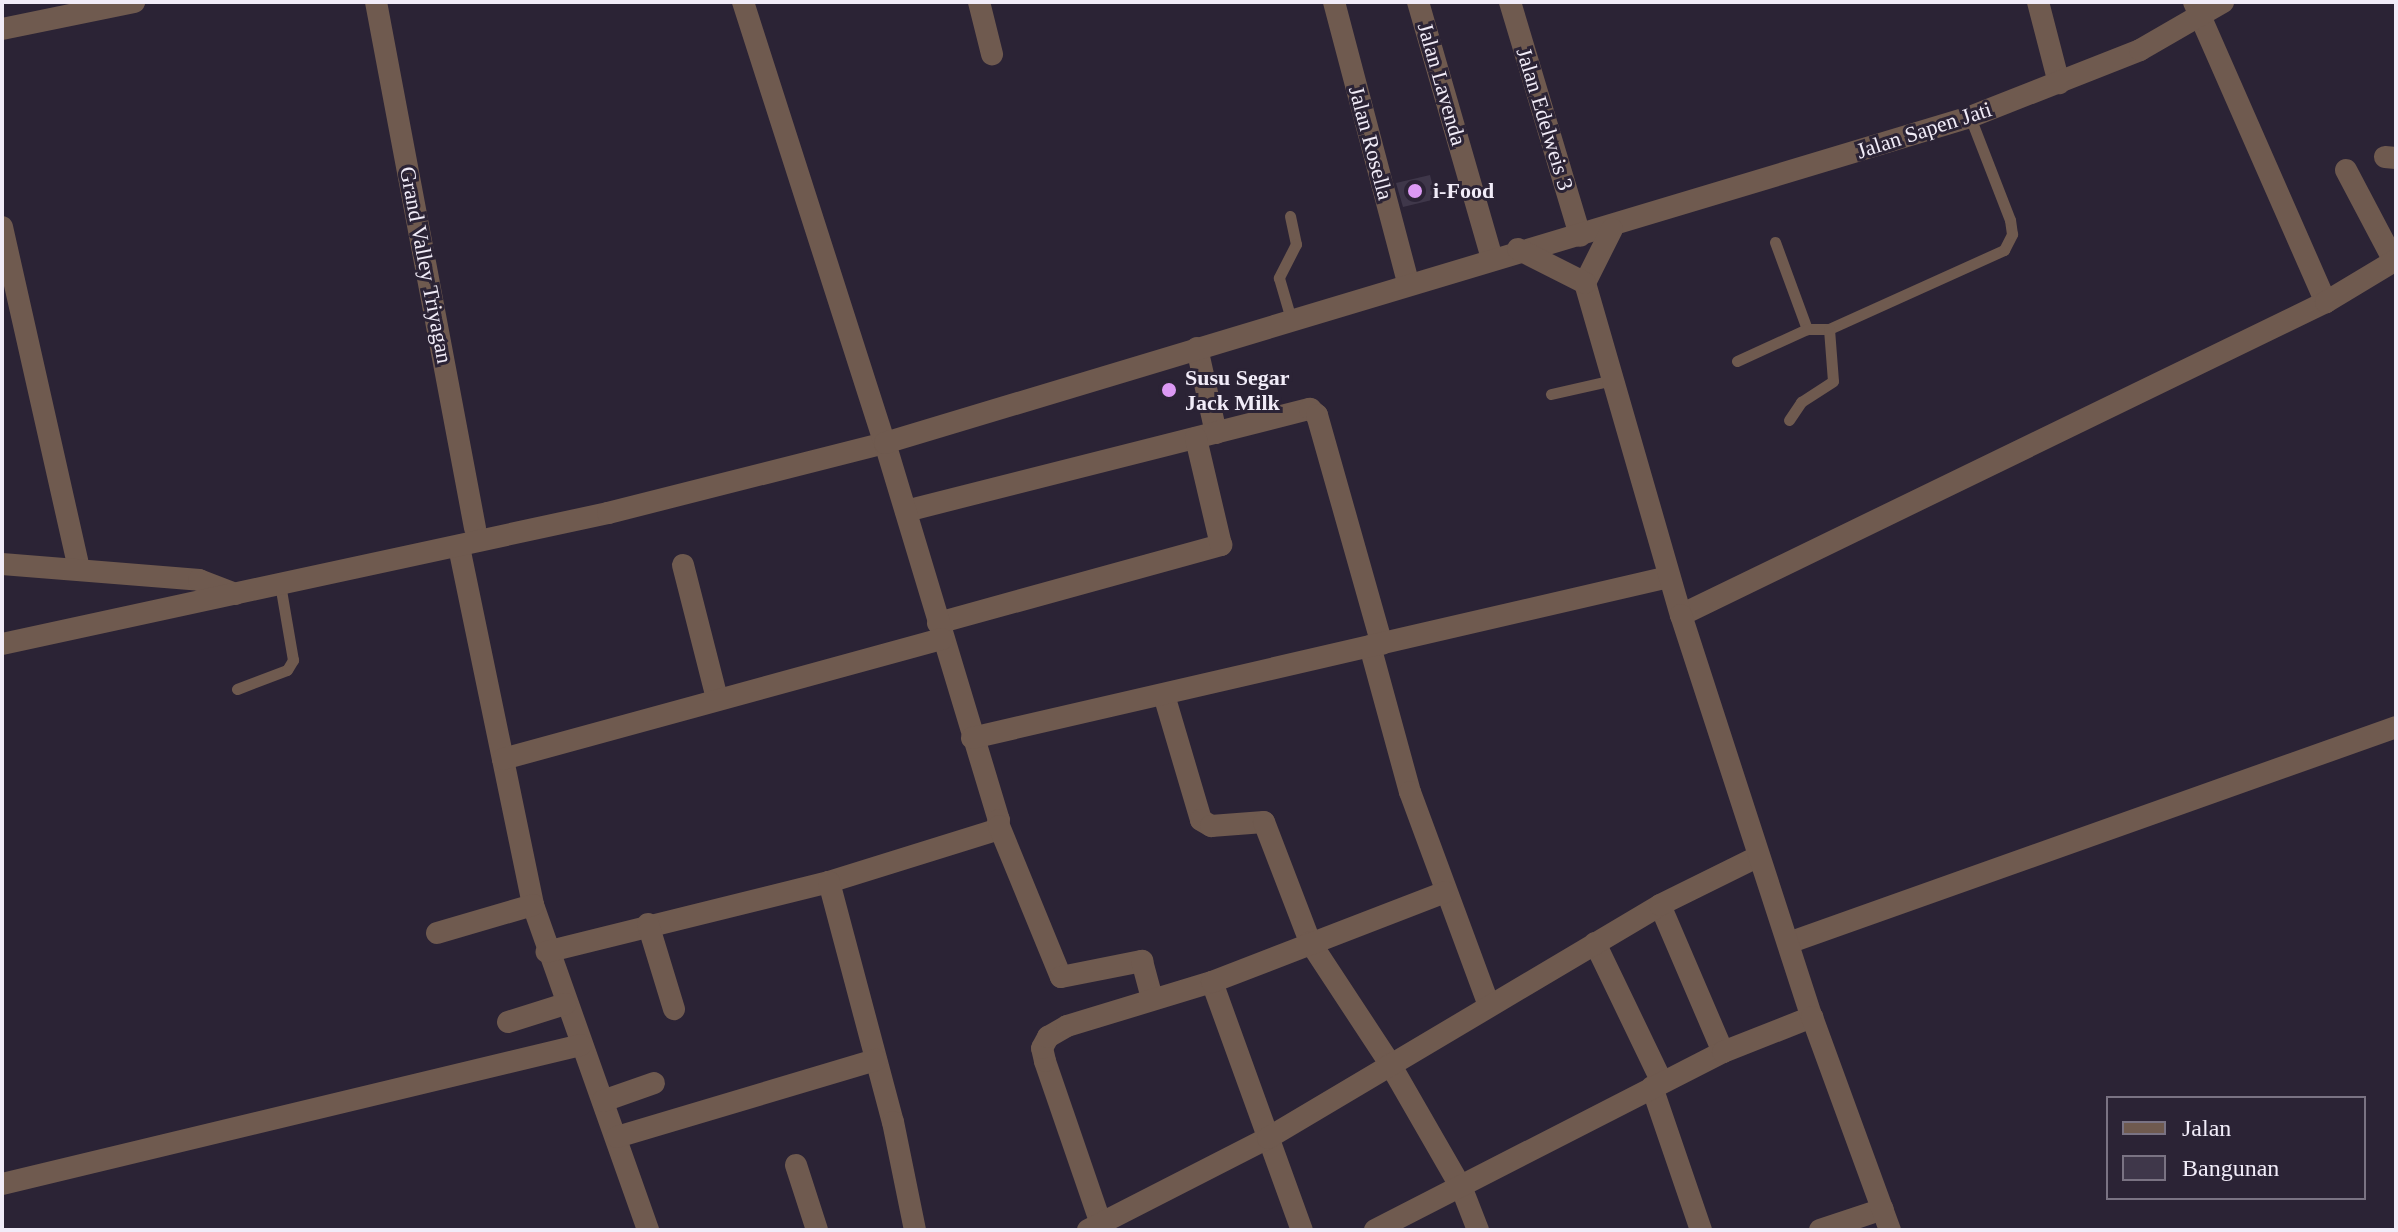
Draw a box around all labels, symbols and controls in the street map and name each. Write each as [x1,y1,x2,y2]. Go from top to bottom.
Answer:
street label: Jalan Lavenda [1412,20,1472,148]
street label: Jalan Edelweis 3 [1511,44,1579,194]
street label: Jalan Rosella [1343,83,1399,203]
street label: Jalan Sapen Jati [1853,96,1995,164]
street label: Grand Valley Triyagan [394,164,458,366]
place label: i-Food [1433,178,1494,204]
marker: i-Food [1404,180,1426,202]
place label: Susu Segar Jack Milk [1185,364,1290,416]
marker: Susu Segar Jack Milk [1160,381,1178,399]
legend [2106,1096,2366,1200]
text: Jalan [2182,1115,2231,1141]
text: Bangunan [2182,1155,2279,1181]

